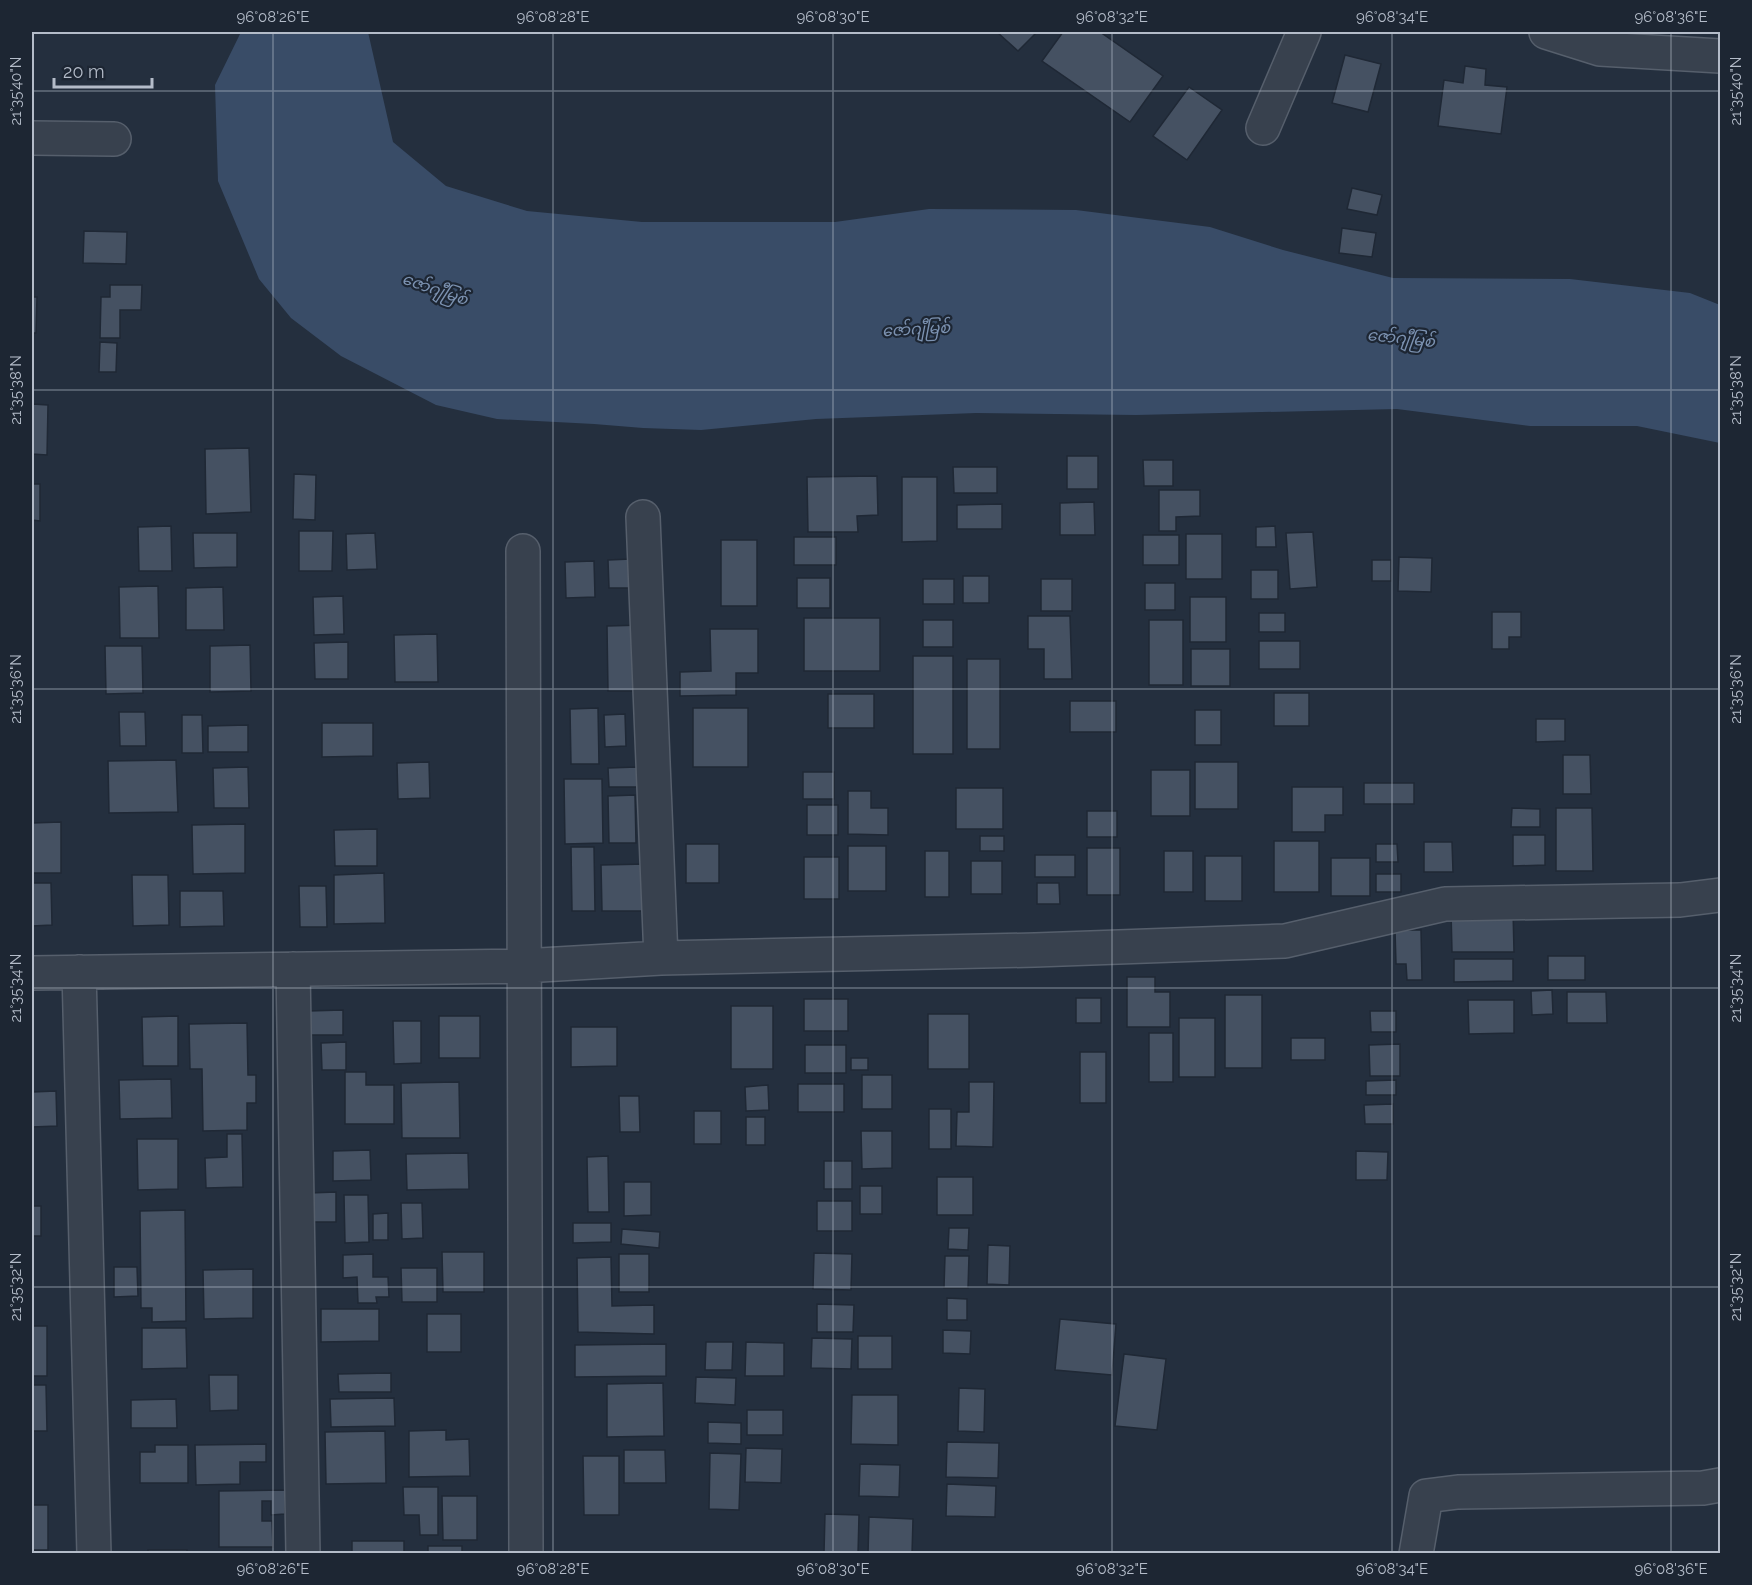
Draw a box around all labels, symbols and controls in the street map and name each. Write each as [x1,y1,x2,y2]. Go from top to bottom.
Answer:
text: 96°08'26"E [237,8,309,26]
text: 96°08'28"E [517,8,589,26]
text: 96°08'30"E [796,8,870,26]
text: 96°08'32"E [1076,8,1148,26]
text: 96°08'34"E [1356,8,1428,26]
text: 96°08'36"E [1634,8,1708,26]
scale bar [54,51,152,89]
text: 21°35'40"N [7,57,25,125]
text: 21°35'40"N [1727,57,1745,125]
text: 20 m [63,61,105,82]
water label: ဇော်ဂျီမြစ် [398,267,472,313]
water label: ဇော်ဂျီမြစ် [881,316,952,344]
water label: ဇော်ဂျီမြစ် [1366,323,1438,355]
text: 21°35'38"N [7,355,25,425]
text: 21°35'38"N [1727,355,1745,425]
text: 21°35'36"N [7,654,25,724]
text: 21°35'36"N [1727,654,1745,724]
text: 21°35'34"N [7,954,25,1022]
text: 21°35'34"N [1727,954,1745,1022]
text: 21°35'32"N [7,1253,25,1321]
text: 21°35'32"N [1727,1253,1745,1321]
text: 96°08'26"E [237,1560,309,1578]
text: 96°08'28"E [517,1560,589,1578]
text: 96°08'30"E [796,1560,870,1578]
text: 96°08'32"E [1076,1560,1148,1578]
text: 96°08'34"E [1356,1560,1428,1578]
text: 96°08'36"E [1634,1560,1708,1578]

